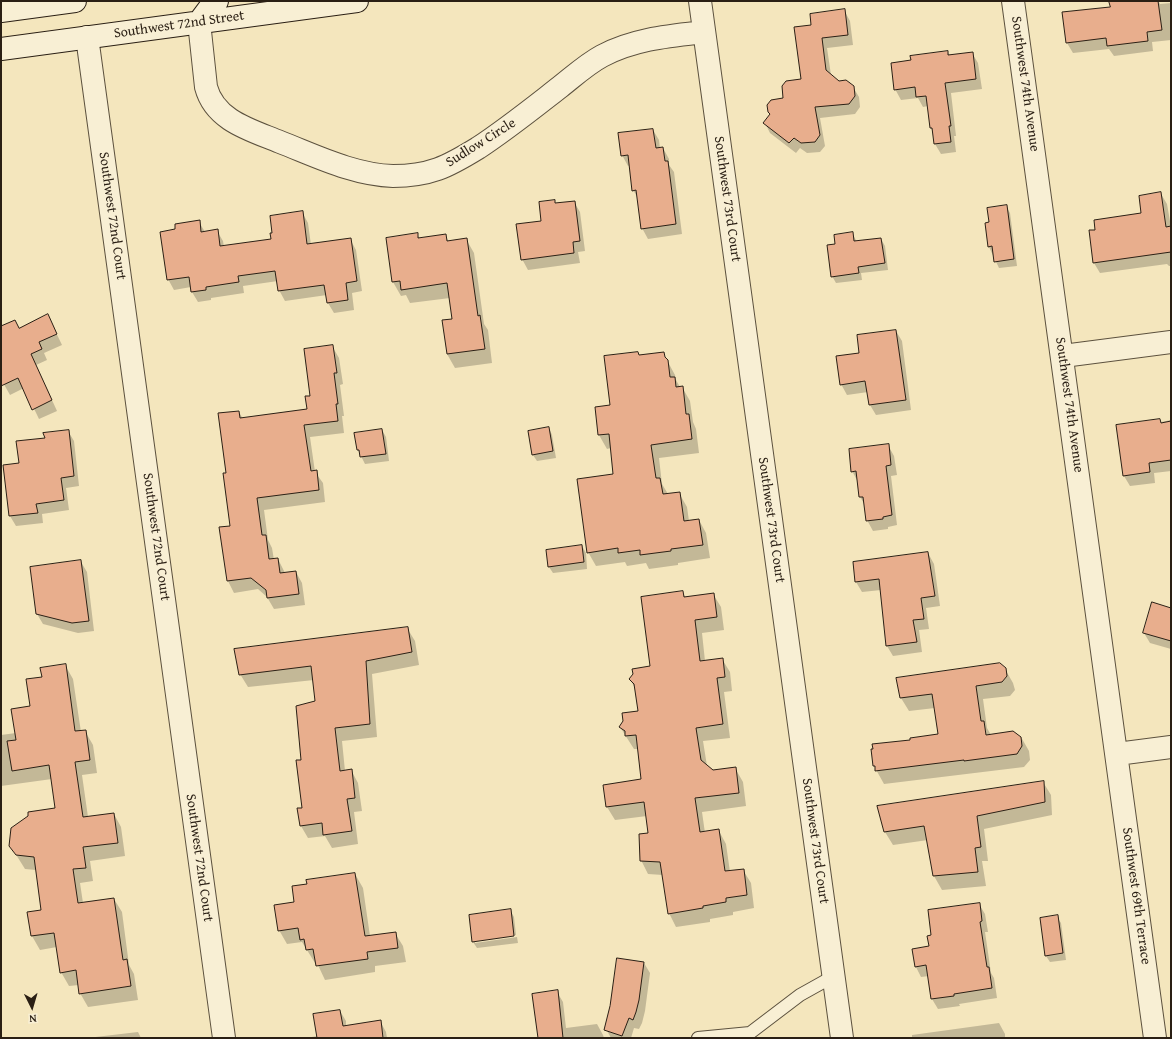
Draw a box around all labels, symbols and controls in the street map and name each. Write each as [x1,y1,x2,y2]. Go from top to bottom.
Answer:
street label: Southwest 72nd Street [113,8,245,42]
street label: Southwest 74th Avenue [1007,15,1043,153]
street label: Sudlow Circle [443,115,519,171]
street label: Southwest 73rd Court [710,135,744,263]
street label: Southwest 72nd Court [95,151,129,281]
street label: Southwest 74th Avenue [1051,336,1087,474]
street label: Southwest 73rd Court [754,456,788,584]
street label: Southwest 72nd Court [139,472,173,602]
street label: Southwest 73rd Court [798,777,832,905]
street label: Southwest 72nd Court [182,793,216,923]
street label: Southwest 69th Terrace [1118,826,1154,966]
north arrow [12,987,52,1027]
text: N [29,1011,37,1027]

